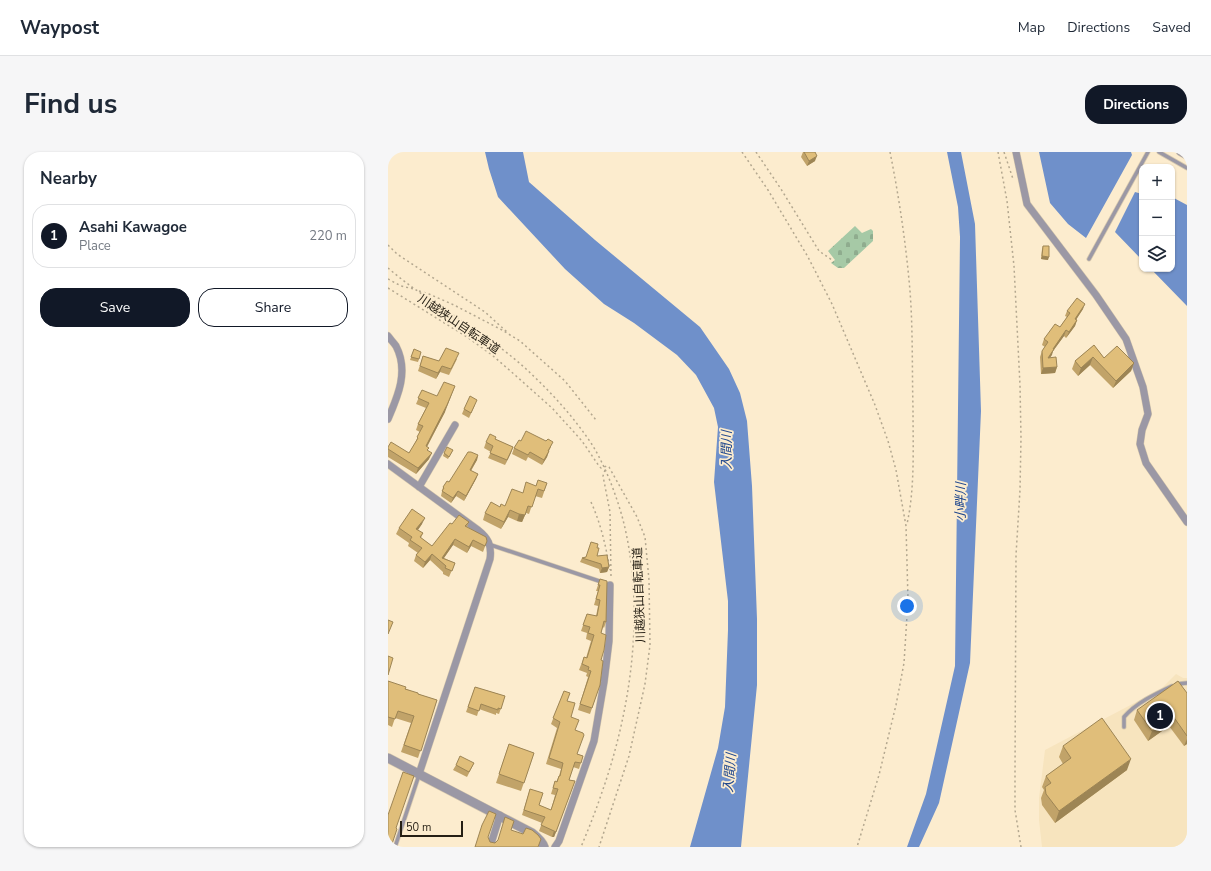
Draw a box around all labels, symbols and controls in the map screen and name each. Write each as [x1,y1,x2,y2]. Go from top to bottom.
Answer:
text: Waypost [20,15,99,41]
text: Map [1018,18,1045,37]
text: Directions [1067,18,1130,37]
text: Saved [1152,18,1191,37]
text: Find us [24,85,118,123]
button: Directions [1085,85,1187,124]
map controls [1139,164,1175,272]
button: + [1139,164,1175,200]
text: Nearby [40,167,97,190]
button: − [1139,200,1175,236]
text: Asahi Kawagoe [79,217,187,237]
text: 1 [50,227,58,245]
text: 220 m [309,227,347,245]
button: layers [1139,236,1175,272]
text: Place [79,237,111,255]
button: Save [40,288,190,327]
button: Share [198,288,348,327]
street label: 川越狭山自転車道 [415,291,503,357]
water label: 入間川 [718,429,736,470]
water label: 小畔川 [952,480,970,522]
street label: 川越狭山自転車道 [629,547,649,643]
your location [897,596,917,616]
pin: 1 [1147,701,1173,731]
water label: 入間川 [719,751,741,793]
scale bar [400,819,463,838]
text: 50 m [406,820,431,835]

